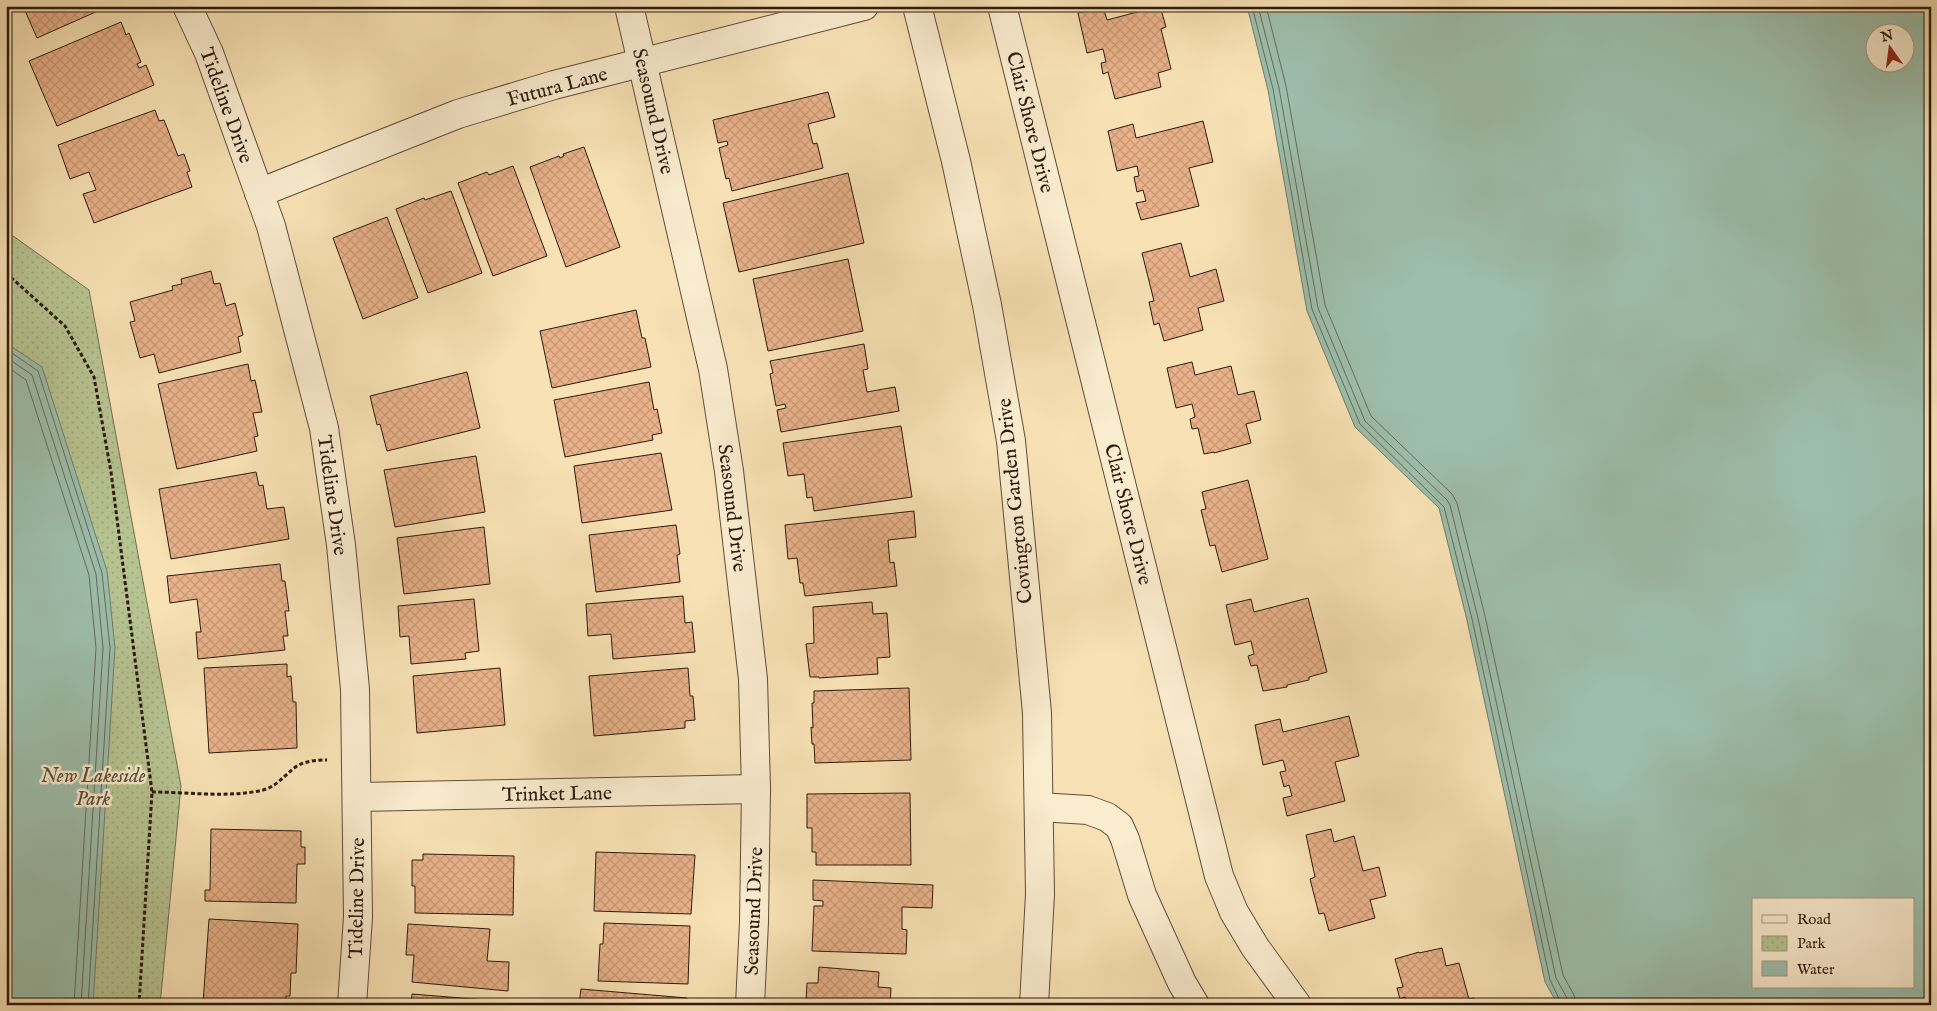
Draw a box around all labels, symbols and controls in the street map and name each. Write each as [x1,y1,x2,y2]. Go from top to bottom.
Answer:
north arrow [1864,22,1914,72]
text: N [1878,26,1895,47]
street label: Tideline Drive [193,44,258,167]
street label: Seasound Drive [626,46,679,177]
street label: Clair Shore Drive [1000,49,1059,195]
street label: Futura Lane [504,62,610,113]
street label: Covington Garden Drive [992,397,1039,605]
street label: Tideline Drive [311,433,352,557]
street label: Clair Shore Drive [1098,441,1157,587]
street label: Seasound Drive [711,443,752,573]
park label: New Lakeside Park [41,764,146,812]
street label: Trinket Lane [502,781,612,808]
street label: Tideline Drive [344,837,371,959]
street label: Seasound Drive [740,846,769,976]
legend [1752,898,1914,988]
text: Road [1797,910,1832,929]
text: Park [1797,934,1827,953]
text: Water [1797,960,1835,979]

